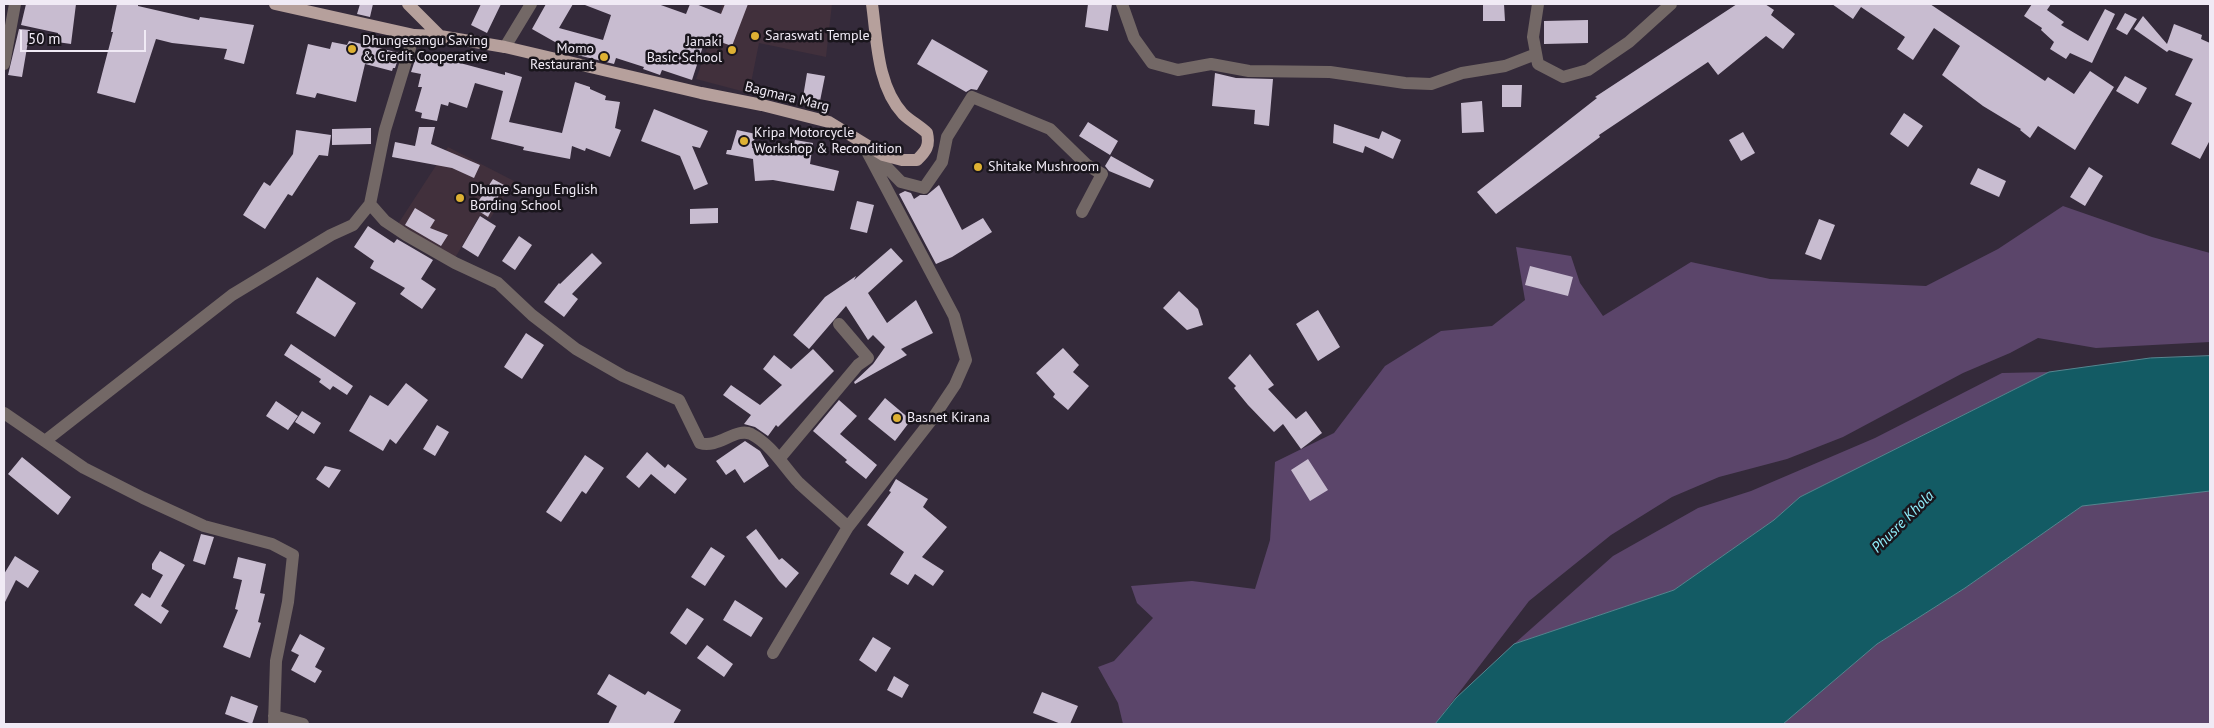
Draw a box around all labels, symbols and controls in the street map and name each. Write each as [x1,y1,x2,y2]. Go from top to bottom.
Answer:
scale bar [22,20,149,52]
place label: Saraswati Temple [765,28,870,44]
text: 50 m [28,29,61,48]
marker: Saraswati Temple [749,30,761,42]
place label: Dhungesangu Saving & Credit Cooperative [362,33,488,65]
place label: Janaki Basic School [647,34,722,66]
place label: Momo Restaurant [530,41,594,74]
marker: Dhungesangu Saving & Credit Cooperative [346,43,358,55]
marker: Janaki Basic School [726,44,738,56]
marker: Momo Restaurant [598,51,610,63]
street label: Bagmara Marg [743,78,831,116]
place label: Kripa Motorcycle Workshop & Recondition [754,125,902,158]
marker: Kripa Motorcycle Workshop & Recondition [738,135,750,147]
place label: Shitake Mushroom [988,159,1099,175]
marker: Shitake Mushroom [972,161,984,173]
place label: Dhune Sangu English Bording School [470,182,598,214]
marker: Dhune Sangu English Bording School [454,192,466,204]
place label: Basnet Kirana [907,410,990,426]
marker: Basnet Kirana [891,412,903,424]
water label: Phusre Khola [1868,487,1938,557]

